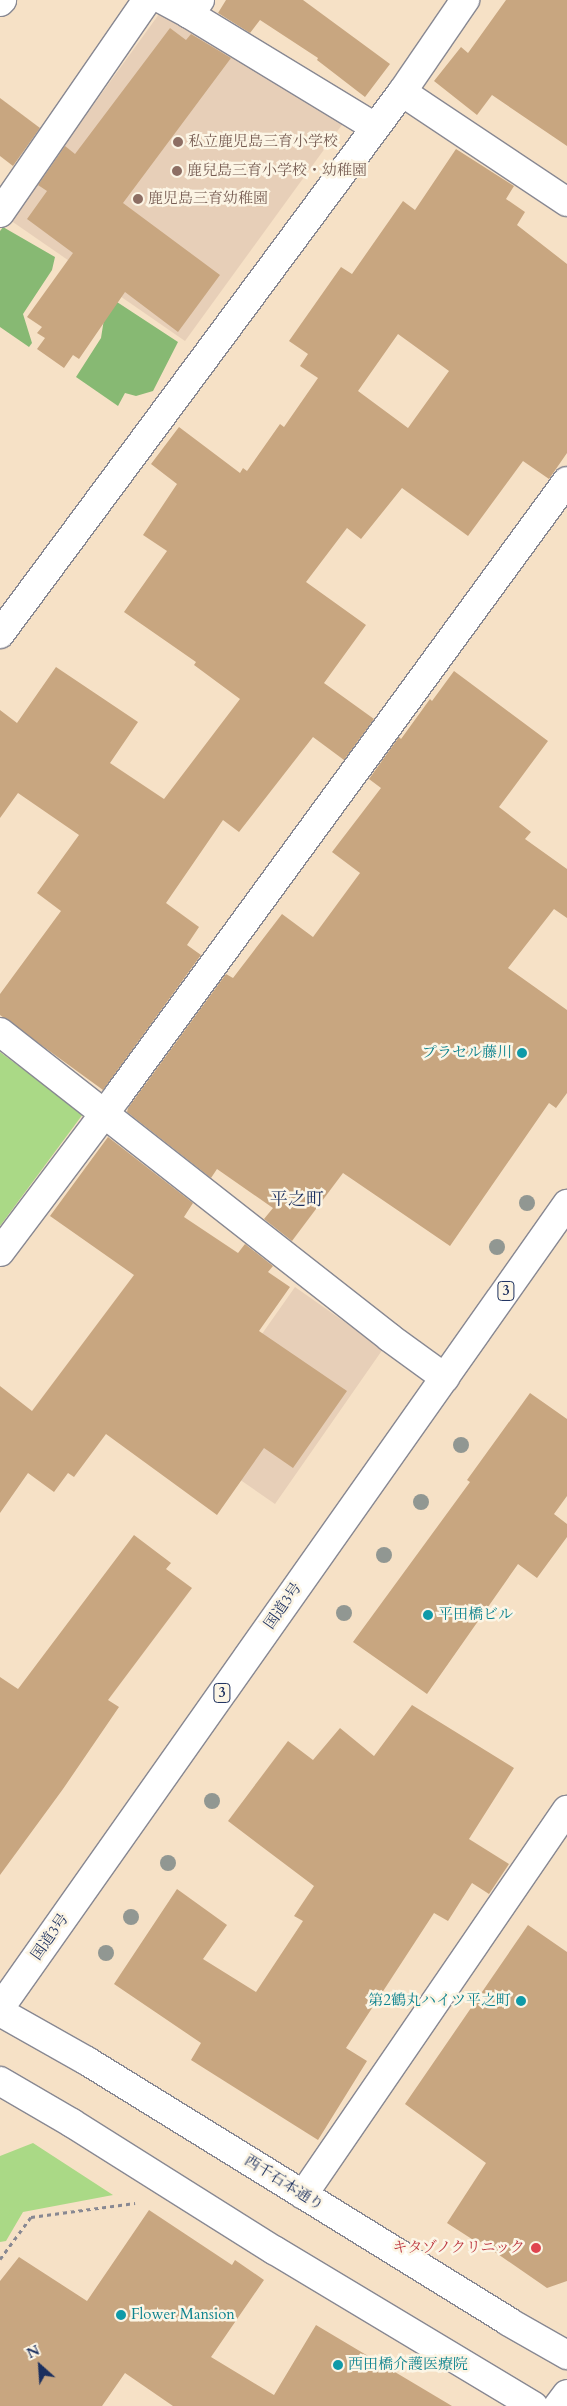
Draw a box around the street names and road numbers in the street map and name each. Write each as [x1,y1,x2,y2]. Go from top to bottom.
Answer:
road number: 3 [497,1280,515,1302]
street label: 国道3号 [261,1579,305,1633]
road number: 3 [213,1682,231,1705]
street label: 国道3号 [28,1910,72,1964]
street label: 西千石本通り [241,2152,327,2214]

